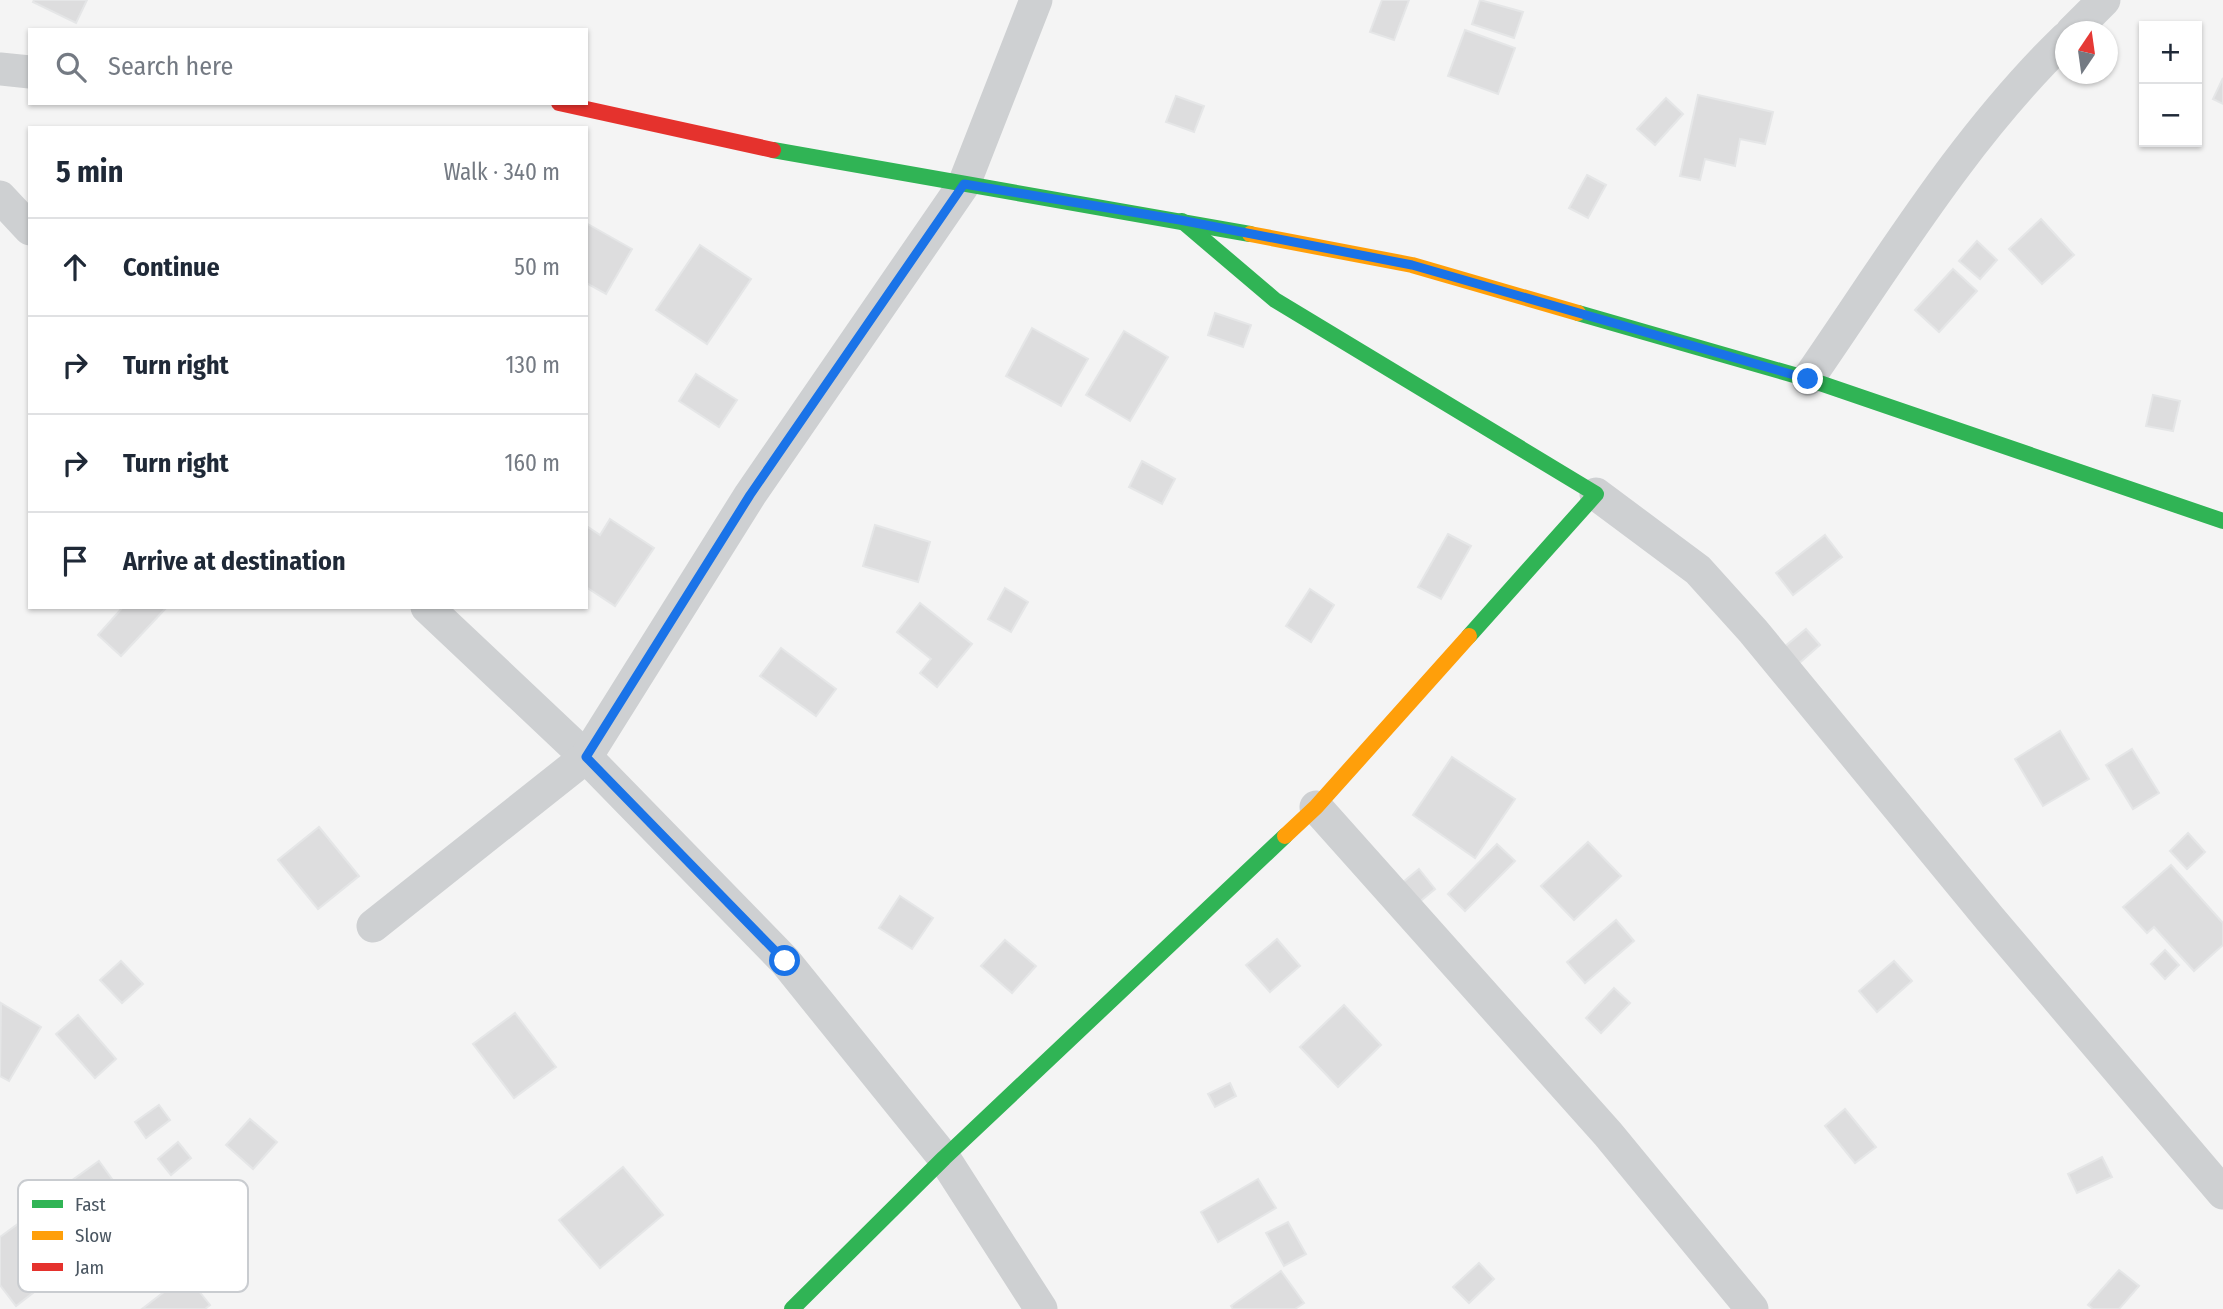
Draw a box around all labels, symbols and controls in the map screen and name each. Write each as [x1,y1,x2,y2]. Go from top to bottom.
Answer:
north arrow [2055,21,2118,84]
map controls [2139,21,2202,147]
button: + [2139,21,2202,84]
search box [28,28,588,105]
icon: search [52,48,90,86]
text: Search here [108,51,233,82]
button: − [2139,84,2202,147]
text: 5 min [56,154,123,190]
text: Walk · 340 m [443,158,560,186]
icon: ahead [56,248,94,286]
text: Continue [123,252,220,283]
text: 50 m [514,253,560,281]
icon: right [56,346,94,384]
text: Turn right [123,350,229,381]
text: 130 m [506,351,560,379]
route end [1792,363,1823,394]
icon: right [56,444,94,482]
text: Turn right [123,448,229,479]
text: 160 m [505,449,560,477]
icon: arrive [56,542,94,580]
text: Arrive at destination [123,546,346,577]
route start [769,945,800,976]
legend [18,1180,248,1292]
text: Fast [75,1193,106,1216]
text: Slow [75,1224,112,1247]
text: Jam [75,1256,104,1279]

